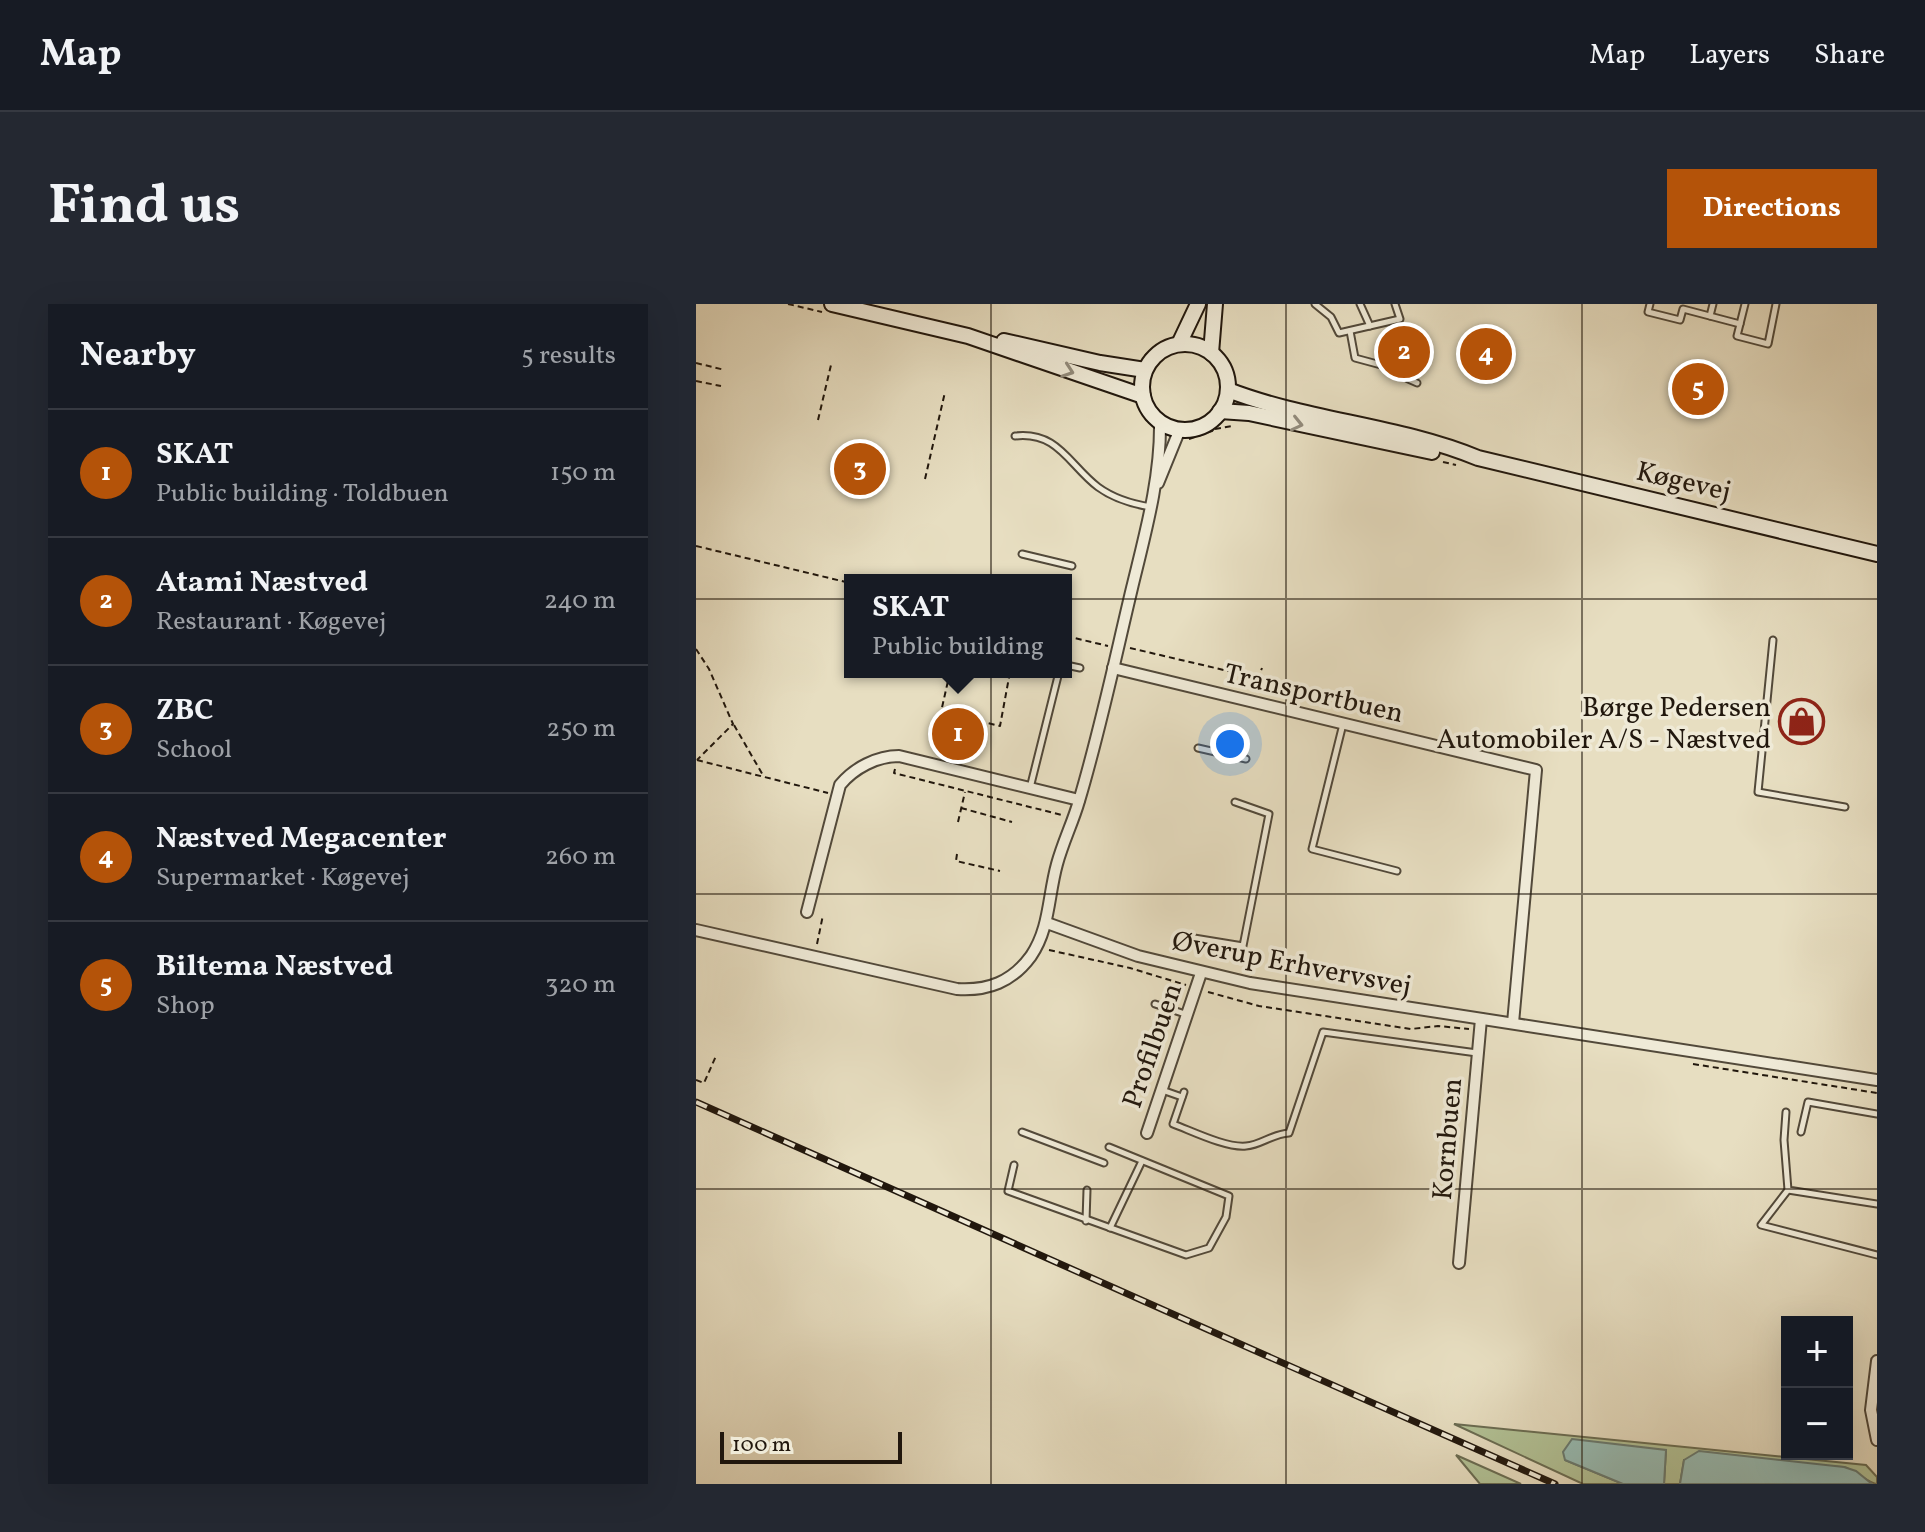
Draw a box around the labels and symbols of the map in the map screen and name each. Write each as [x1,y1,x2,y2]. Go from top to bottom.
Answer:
pin: 2 [1378,322,1430,382]
pin: 4 [1460,324,1512,384]
pin: 5 [1672,359,1724,419]
one-way arrow [1061,361,1075,377]
one-way arrow [1290,415,1303,432]
pin: 3 [834,439,886,499]
street label: Køgevej [1632,453,1734,512]
street label: Transportbuen [1220,655,1407,734]
place label: Børge Pedersen Automobiler A/S - Næstved [1437,689,1771,760]
shop icon: Børge Pedersen Automobiler A/S - Næstved [1778,698,1826,746]
pin: 1 [932,704,984,764]
your location [1210,724,1250,764]
street label: Øverup Erhvervsvej [1169,922,1414,1007]
street label: Profilbuen [1114,978,1193,1114]
street label: Kornbuen [1424,1077,1473,1202]
scale bar [720,1428,902,1464]

